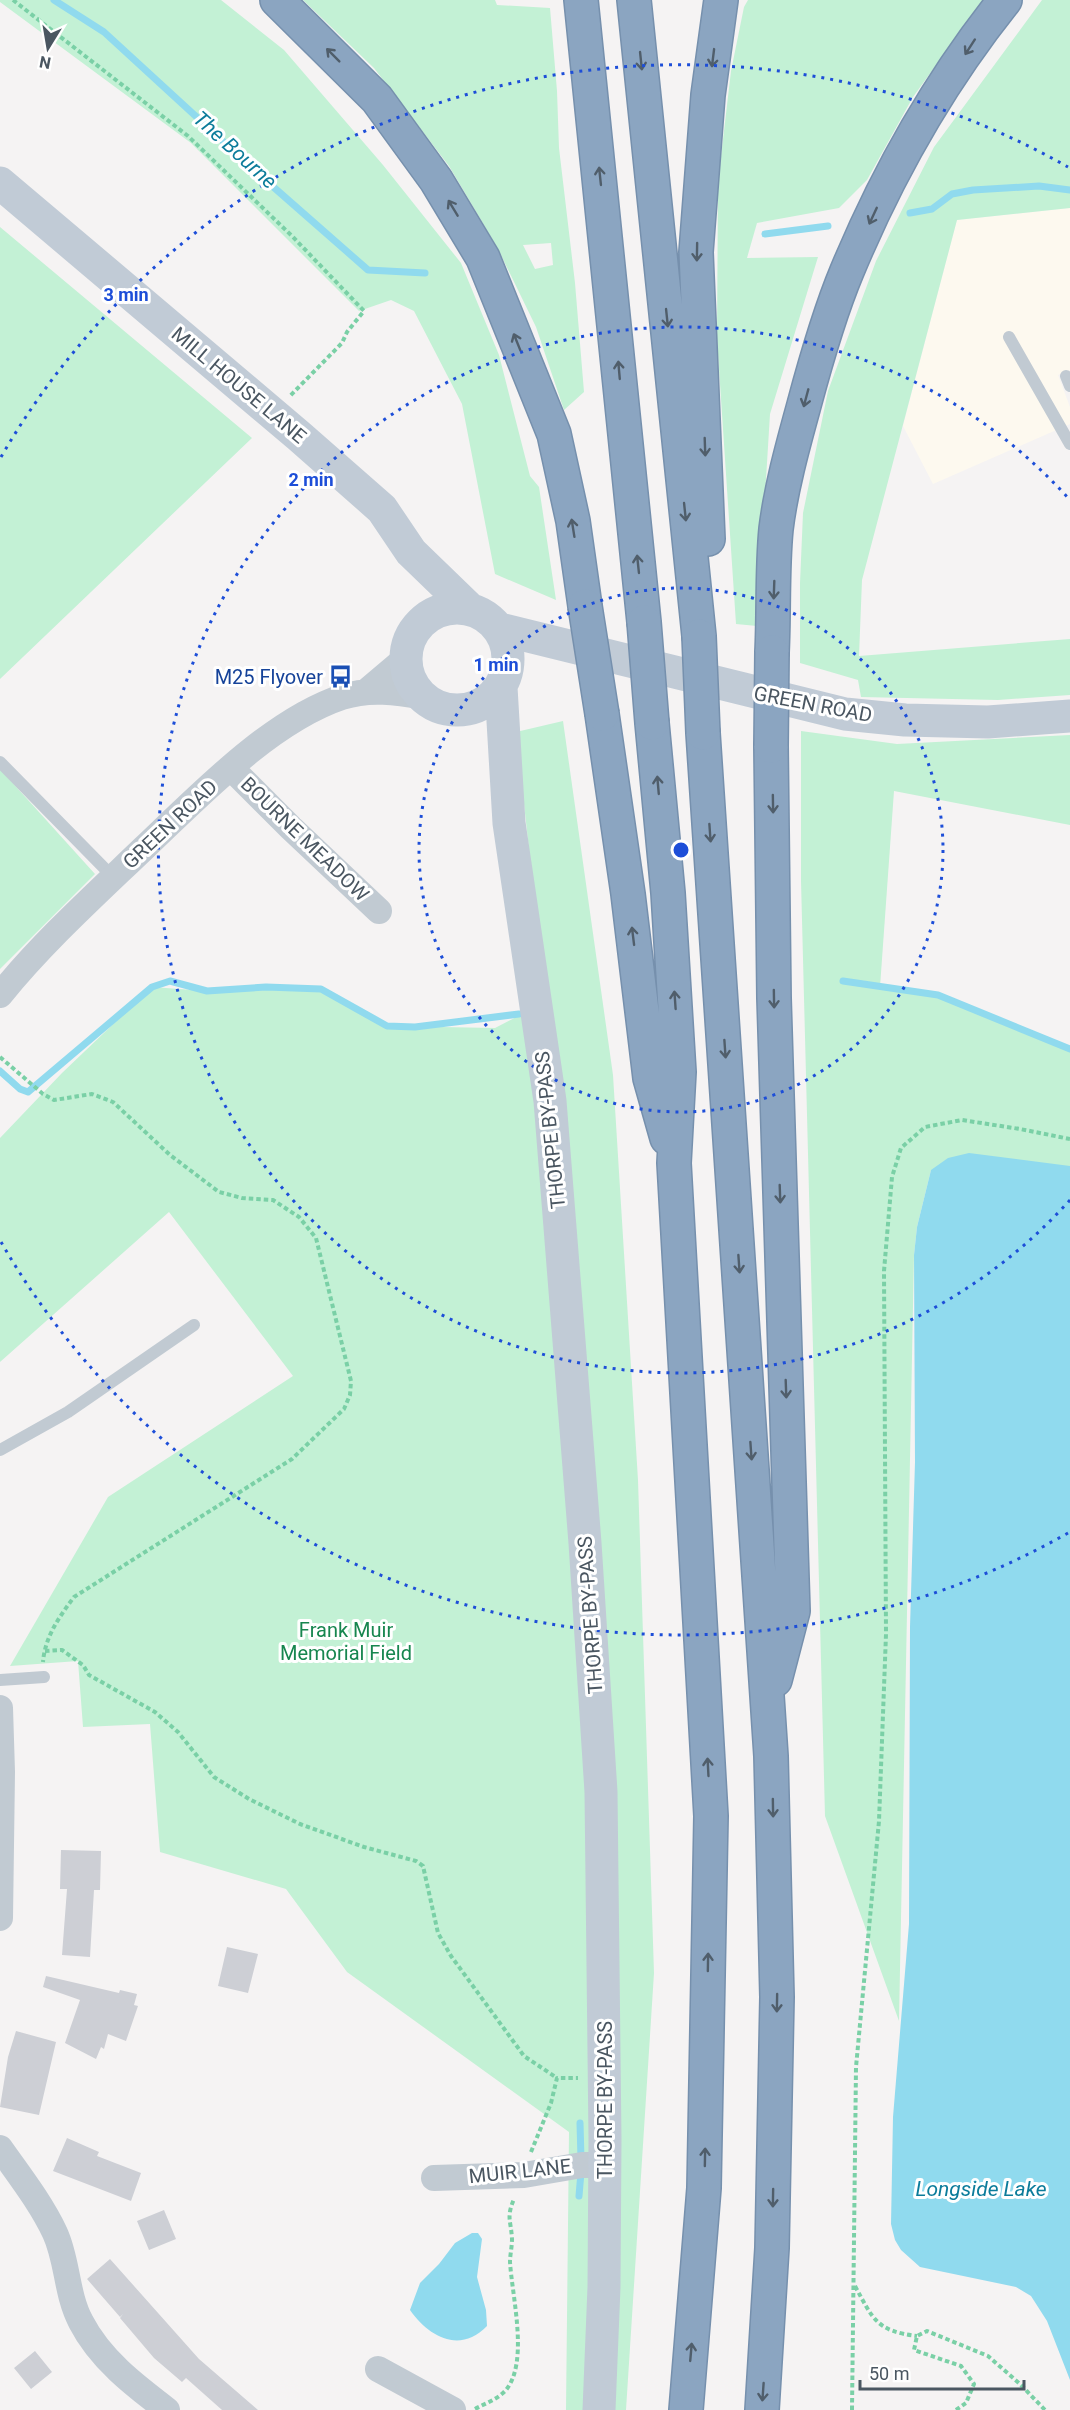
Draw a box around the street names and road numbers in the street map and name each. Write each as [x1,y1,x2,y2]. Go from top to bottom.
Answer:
street label: MILL HOUSE LANE [167,322,311,448]
street label: GREEN ROAD [752,681,874,727]
street label: BOURNE MEADOW [236,772,374,906]
street label: GREEN ROAD [118,774,222,874]
street label: THORPE BY-PASS [530,1050,570,1210]
street label: THORPE BY-PASS [573,1535,607,1695]
street label: THORPE BY-PASS [593,2021,617,2179]
street label: MUIR LANE [468,2154,572,2188]

